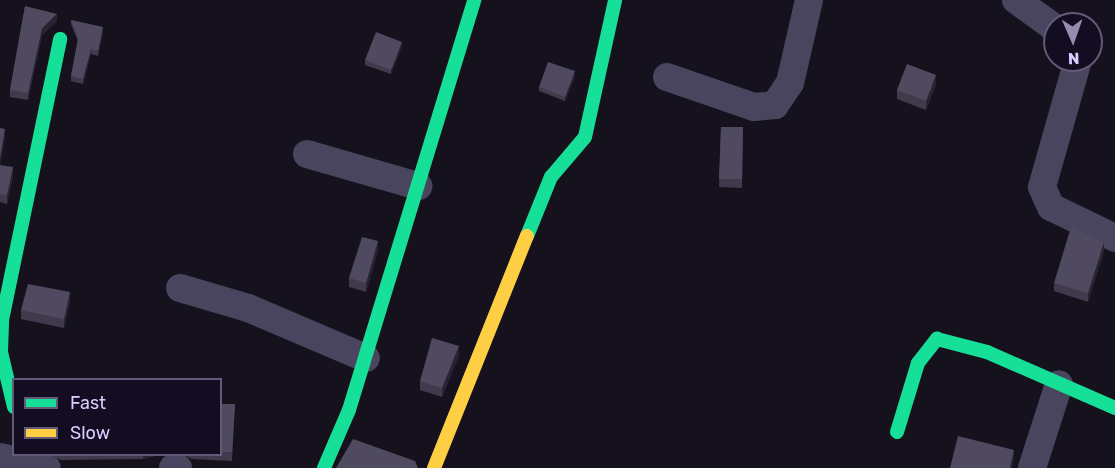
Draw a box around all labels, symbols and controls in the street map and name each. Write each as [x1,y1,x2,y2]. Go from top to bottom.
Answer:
north arrow [1043,12,1103,72]
text: N [1067,49,1080,68]
legend [12,378,222,456]
text: Fast [70,392,106,414]
text: Slow [70,422,110,444]

